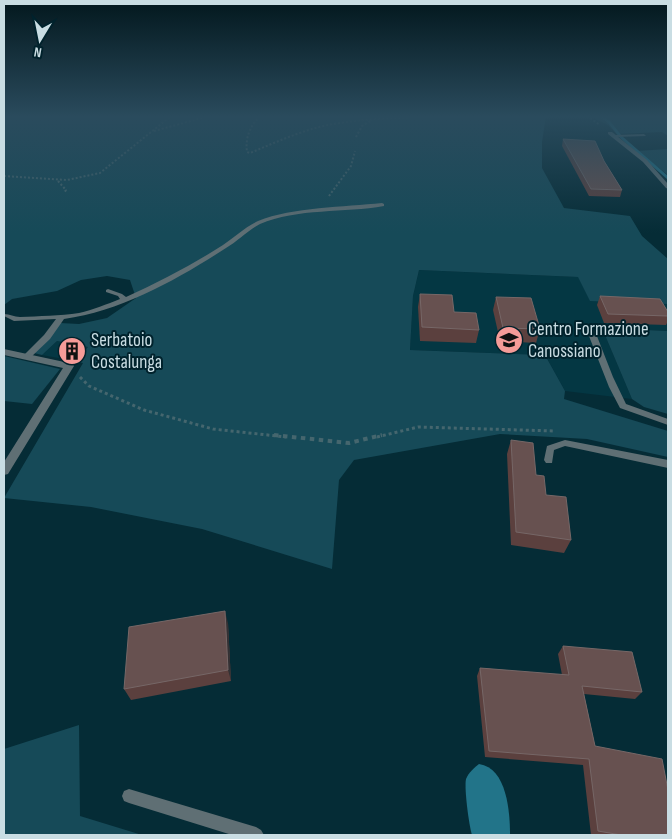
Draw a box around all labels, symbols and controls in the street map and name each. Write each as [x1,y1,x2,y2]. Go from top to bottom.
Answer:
north arrow [15,15,65,65]
text: N [33,43,43,61]
place label: Centro Formazione Canossiano [528,318,649,363]
school or university icon: Centro Formazione Canossiano [494,325,524,355]
place label: Serbatoio Costalunga [91,329,162,374]
building icon: Serbatoio Costalunga [57,336,87,366]

